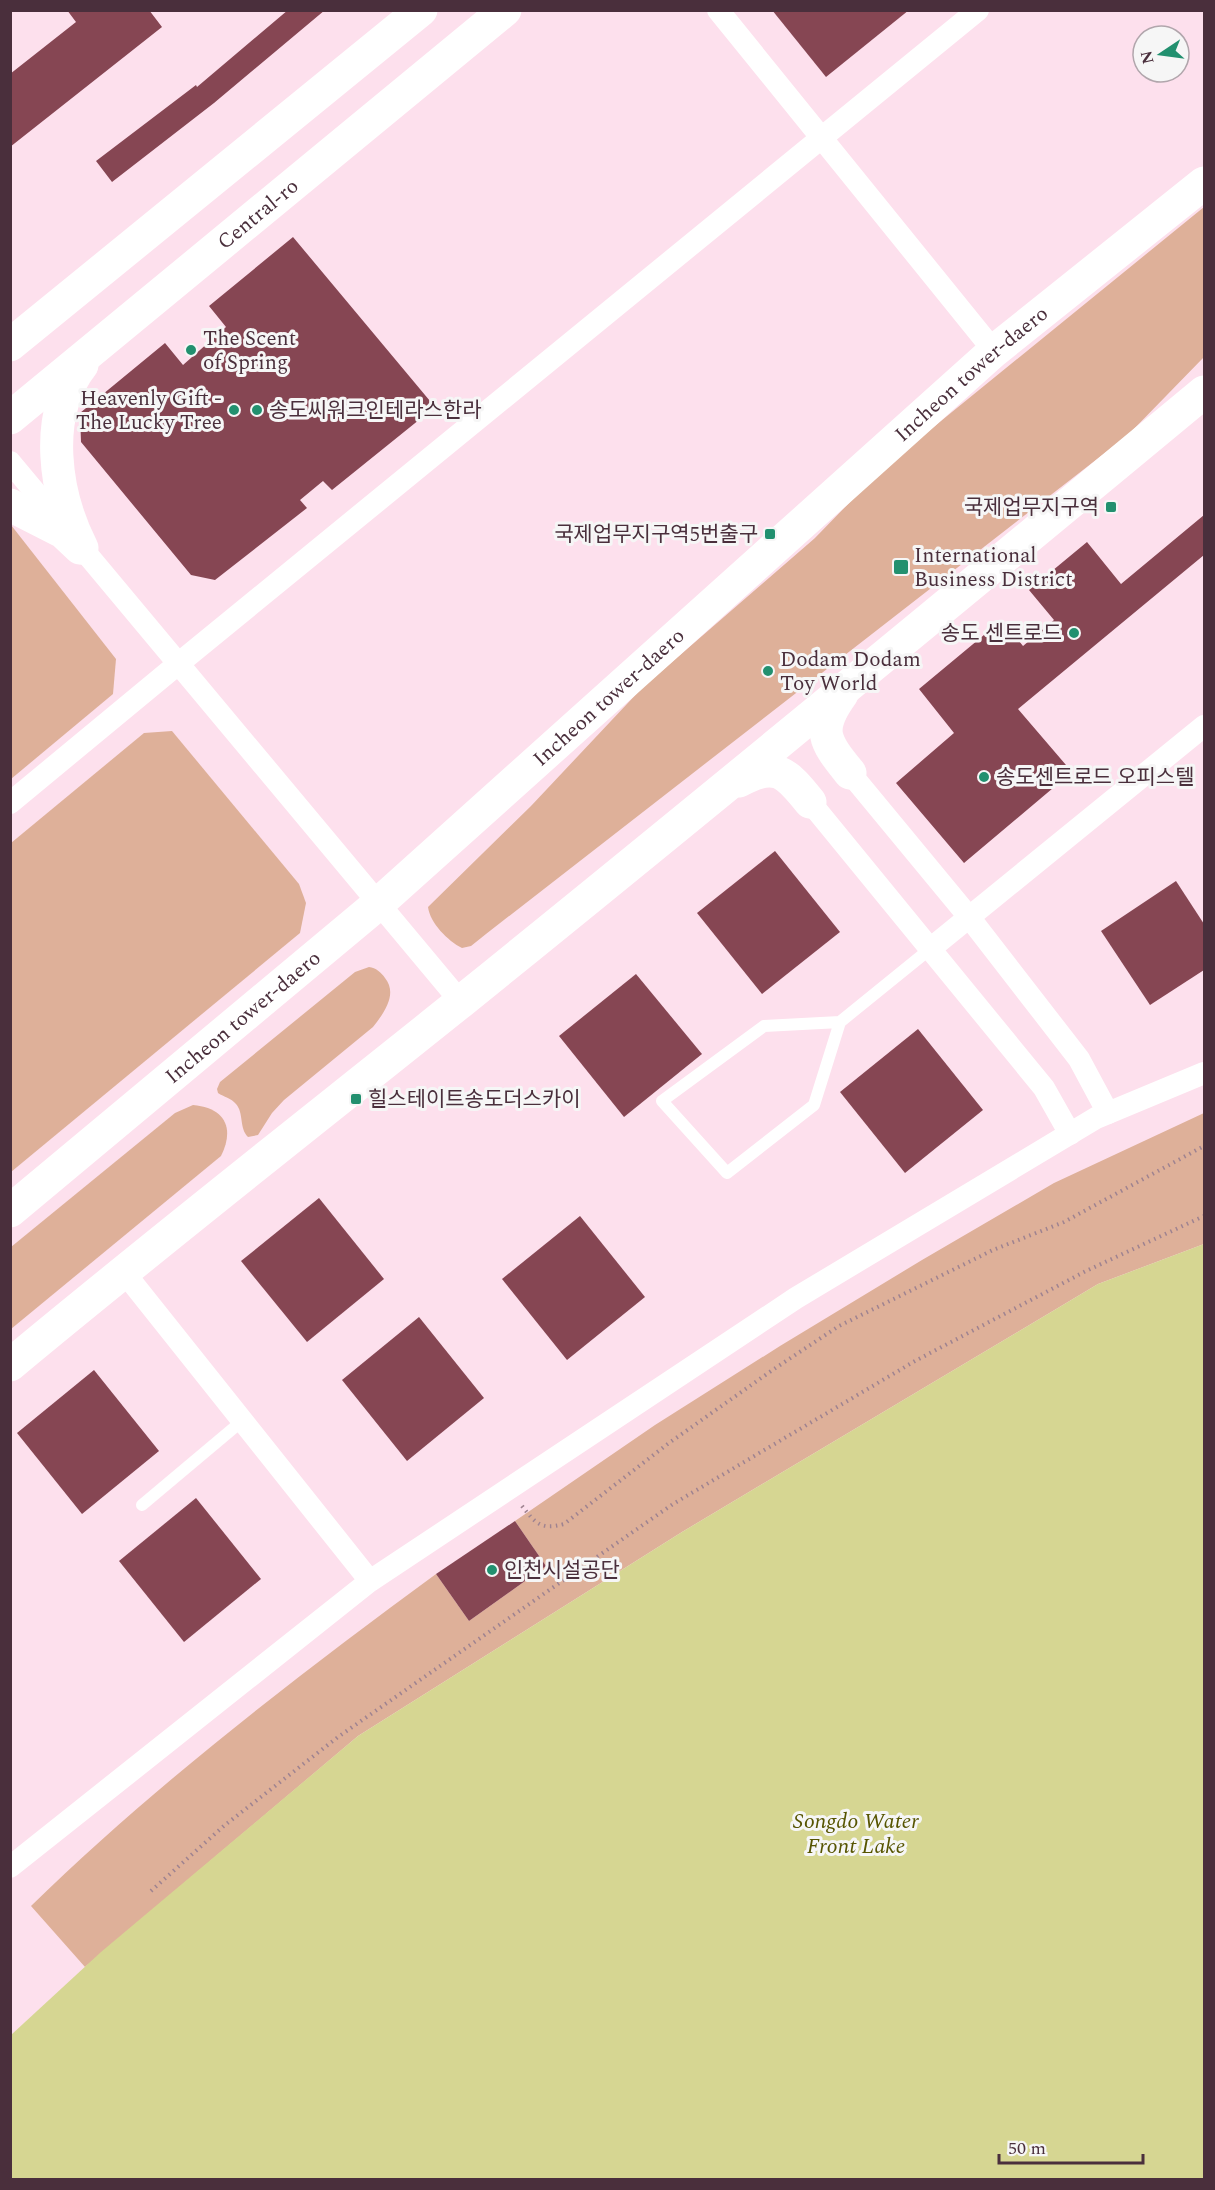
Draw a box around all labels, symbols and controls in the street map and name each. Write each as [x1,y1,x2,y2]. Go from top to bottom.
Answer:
north arrow [1131,24,1191,84]
text: N [1134,48,1161,66]
street label: Central-ro [210,171,306,258]
street label: Incheon tower-daero [888,299,1056,450]
place label: The Scent of Spring [203,323,296,379]
marker: The Scent of Spring [184,343,198,357]
place label: Heavenly Gift - The Lucky Tree [76,383,222,439]
place label: 송도씨워크인테라스한라 [269,395,482,427]
marker: Heavenly Gift - The Lucky Tree [227,403,241,417]
marker: 송도씨워크인테라스한라 [250,403,264,417]
place label: 국제업무지구역 [964,492,1099,524]
marker: 국제업무지구역 [1104,500,1118,514]
place label: 국제업무지구역5번출구 [554,519,758,551]
marker: 국제업무지구역5번출구 [763,527,777,541]
place label: International Business District [914,540,1073,596]
marker: International Business District [892,558,910,576]
place label: 송도 센트로드 [941,618,1062,650]
street label: Incheon tower-daero [526,621,692,775]
marker: 송도 센트로드 [1067,626,1081,640]
place label: Dodam Dodam Toy World [780,644,921,700]
marker: Dodam Dodam Toy World [761,664,775,678]
place label: 송도센트로드 오피스텔 [996,762,1194,794]
marker: 송도센트로드 오피스텔 [977,770,991,784]
street label: Incheon tower-daero [158,943,328,1092]
place label: 힐스테이트송도더스카이 [368,1084,581,1116]
marker: 힐스테이트송도더스카이 [349,1092,363,1106]
place label: 인천시설공단 [504,1555,620,1587]
marker: 인천시설공단 [485,1563,499,1577]
water label: Songdo Water Front Lake [793,1805,919,1863]
scale bar [999,2127,1143,2165]
text: 50 m [1008,2135,1046,2162]

